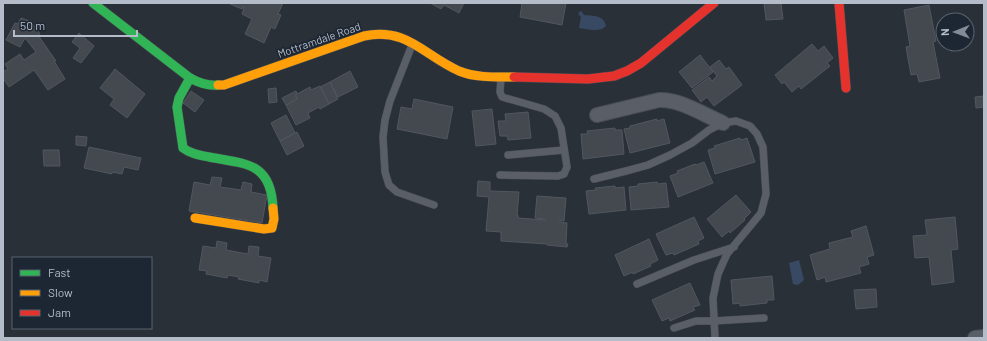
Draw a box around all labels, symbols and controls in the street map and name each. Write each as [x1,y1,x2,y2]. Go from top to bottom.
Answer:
scale bar [14,12,137,38]
north arrow [935,12,975,52]
text: 50 m [20,18,45,32]
street label: Mottramdale Road [276,19,362,60]
text: N [938,28,951,36]
legend [12,257,152,329]
text: Fast [48,265,71,279]
text: Slow [48,285,73,299]
text: Jam [48,305,71,319]

